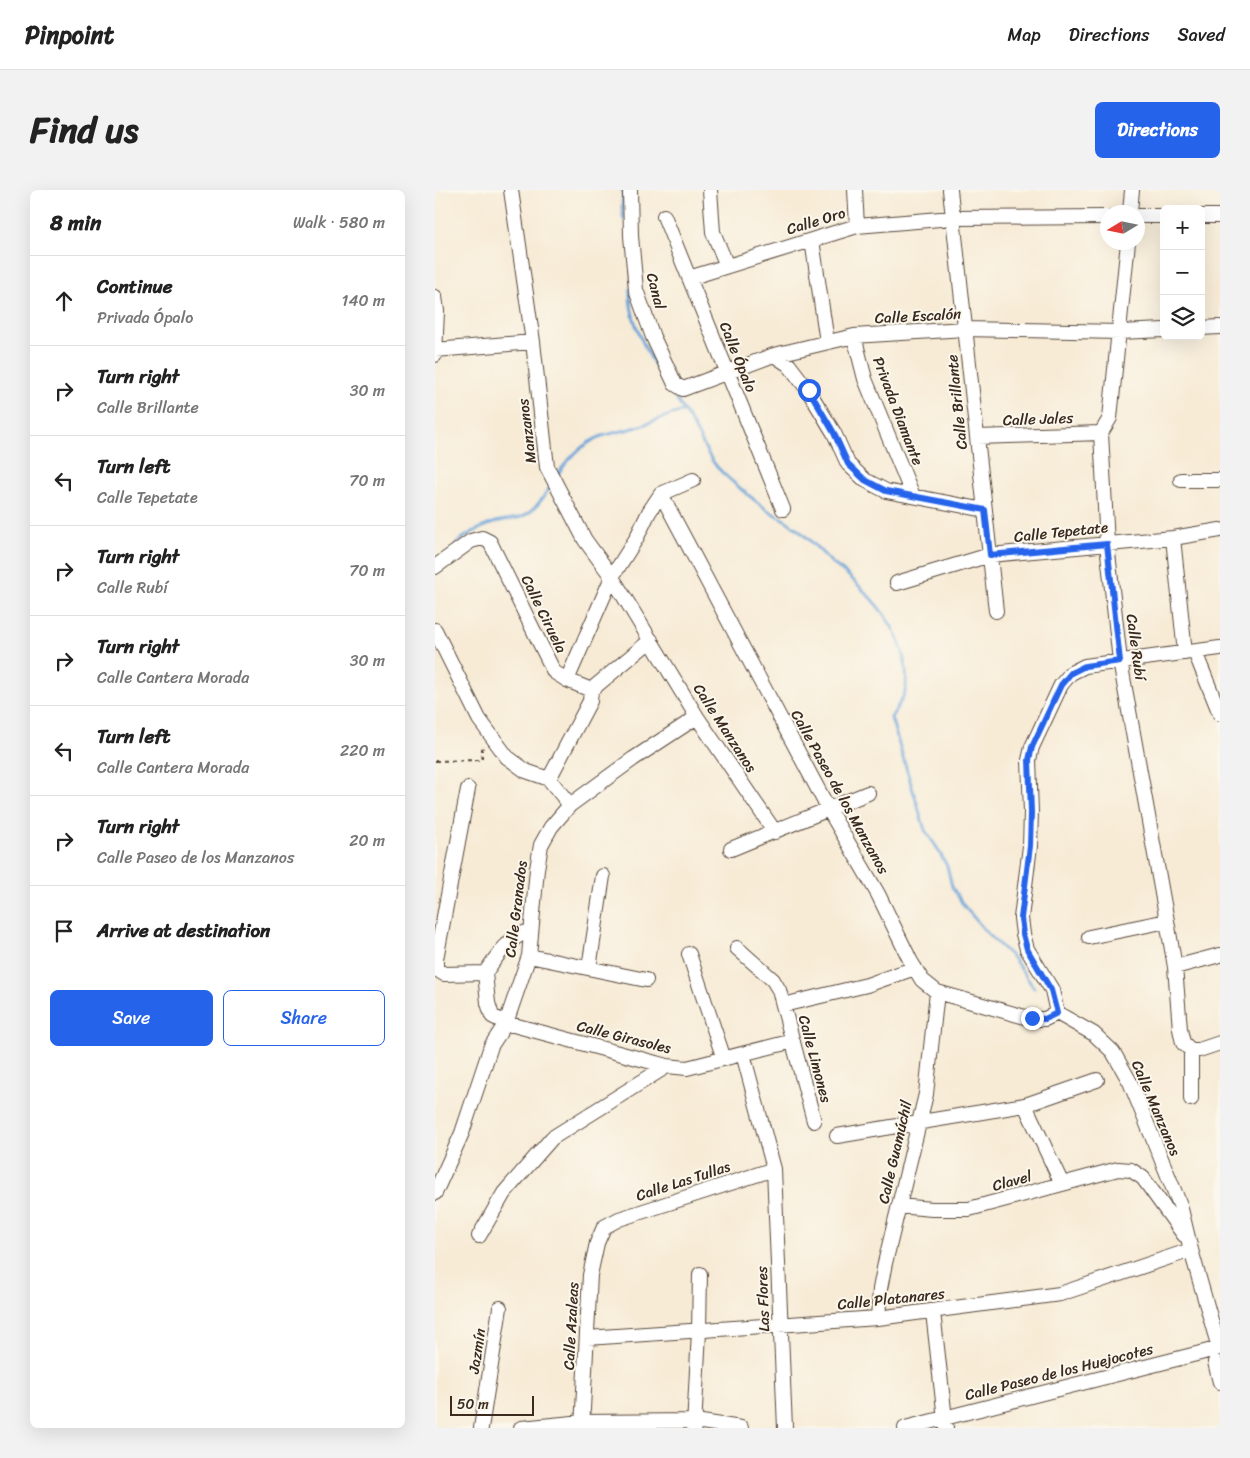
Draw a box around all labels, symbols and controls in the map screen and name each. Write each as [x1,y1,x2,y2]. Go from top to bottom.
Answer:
text: Pinpoint [25,14,114,56]
text: Map [1008,19,1041,51]
text: Directions [1069,19,1150,51]
text: Saved [1178,19,1225,51]
text: Find us [30,99,138,161]
button: Directions [1095,102,1220,158]
street label: Calle Oro [783,200,849,242]
text: 8 min [50,204,101,242]
north arrow [1100,205,1145,250]
map controls [1160,205,1205,340]
button: + [1160,205,1205,250]
text: Walk · 580 m [293,208,385,237]
button: − [1160,250,1205,295]
text: Continue [97,270,173,303]
street label: Canal [639,270,674,313]
text: 140 m [342,286,385,315]
icon: ahead [50,287,78,315]
button: layers [1160,295,1205,340]
street label: Calle Escalón [874,301,962,331]
text: Privada Ópalo [97,303,193,332]
street label: Calle Ópalo [712,318,764,397]
street label: Privada Diamante [865,353,931,469]
street label: Calle Brillante [939,353,975,451]
text: Turn right [97,360,179,393]
text: 30 m [350,376,385,405]
icon: right [50,377,78,405]
route start [798,379,821,402]
text: Calle Brillante [97,393,199,422]
street label: Manzanos [510,397,544,465]
street label: Calle Jales [1002,405,1074,433]
text: Turn left [97,450,170,483]
text: 70 m [349,466,385,495]
icon: left [50,467,78,495]
text: Calle Tepetate [97,483,198,512]
street label: Calle Tepetate [1013,514,1109,550]
text: Turn right [97,540,179,573]
text: 70 m [349,556,385,585]
icon: right [50,557,78,585]
street label: Calle Ciruela [514,570,574,658]
text: Calle Rubí [97,573,168,602]
street label: Calle Rubí [1119,612,1154,683]
text: Turn right [97,630,179,663]
text: 30 m [350,646,385,675]
icon: right [50,647,78,675]
text: Calle Cantera Morada [97,663,249,692]
street label: Calle Manzanos [686,678,764,779]
street label: Calle Paseo de los Manzanos [784,705,896,879]
text: Turn left [97,720,170,753]
text: 220 m [340,736,385,765]
icon: left [50,737,78,765]
text: Calle Cantera Morada [97,753,249,782]
text: Turn right [97,810,179,843]
text: 20 m [349,826,385,855]
icon: right [50,827,78,855]
text: Calle Paseo de los Manzanos [97,843,294,872]
street label: Calle Granados [497,858,535,959]
text: Arrive at destination [97,914,270,947]
icon: arrive [50,917,78,945]
button: Save [50,990,213,1046]
button: Share [223,990,385,1046]
route end [1021,1007,1044,1030]
street label: Calle Limones [791,1012,839,1106]
street label: Calle Girasoles [574,1013,675,1061]
street label: Calle Manzanos [1124,1056,1188,1161]
street label: Calle Guamúchil [870,1097,920,1206]
street label: Calle Las Tullas [632,1153,734,1208]
street label: Clavel [989,1163,1035,1199]
street label: Las Flores [749,1266,777,1332]
street label: Calle Platanares [836,1280,946,1318]
street label: Calle Azaleas [556,1281,586,1371]
street label: Jazmín [460,1326,493,1376]
street label: Calle Paseo de los Huejocotes [962,1336,1156,1408]
text: 50 m [457,1392,489,1417]
scale bar [450,1393,534,1416]

